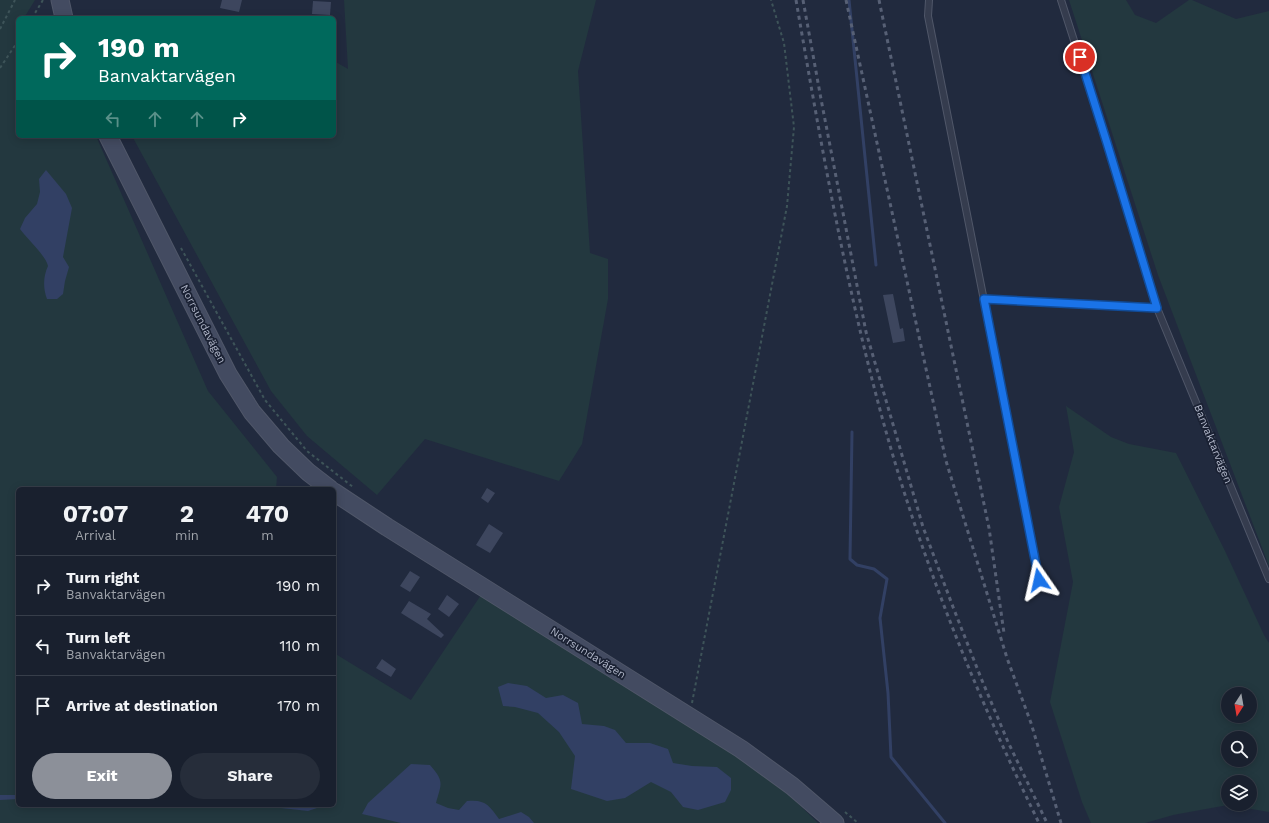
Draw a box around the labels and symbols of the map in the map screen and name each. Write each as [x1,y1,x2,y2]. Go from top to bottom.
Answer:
pin [1063,40,1097,74]
street label: Norrsundavägen [178,283,228,365]
street label: Banvaktarvägen [1191,403,1235,485]
position arrow [1018,559,1060,601]
street label: Norrsundavägen [548,625,628,681]
north arrow [1221,687,1257,723]

